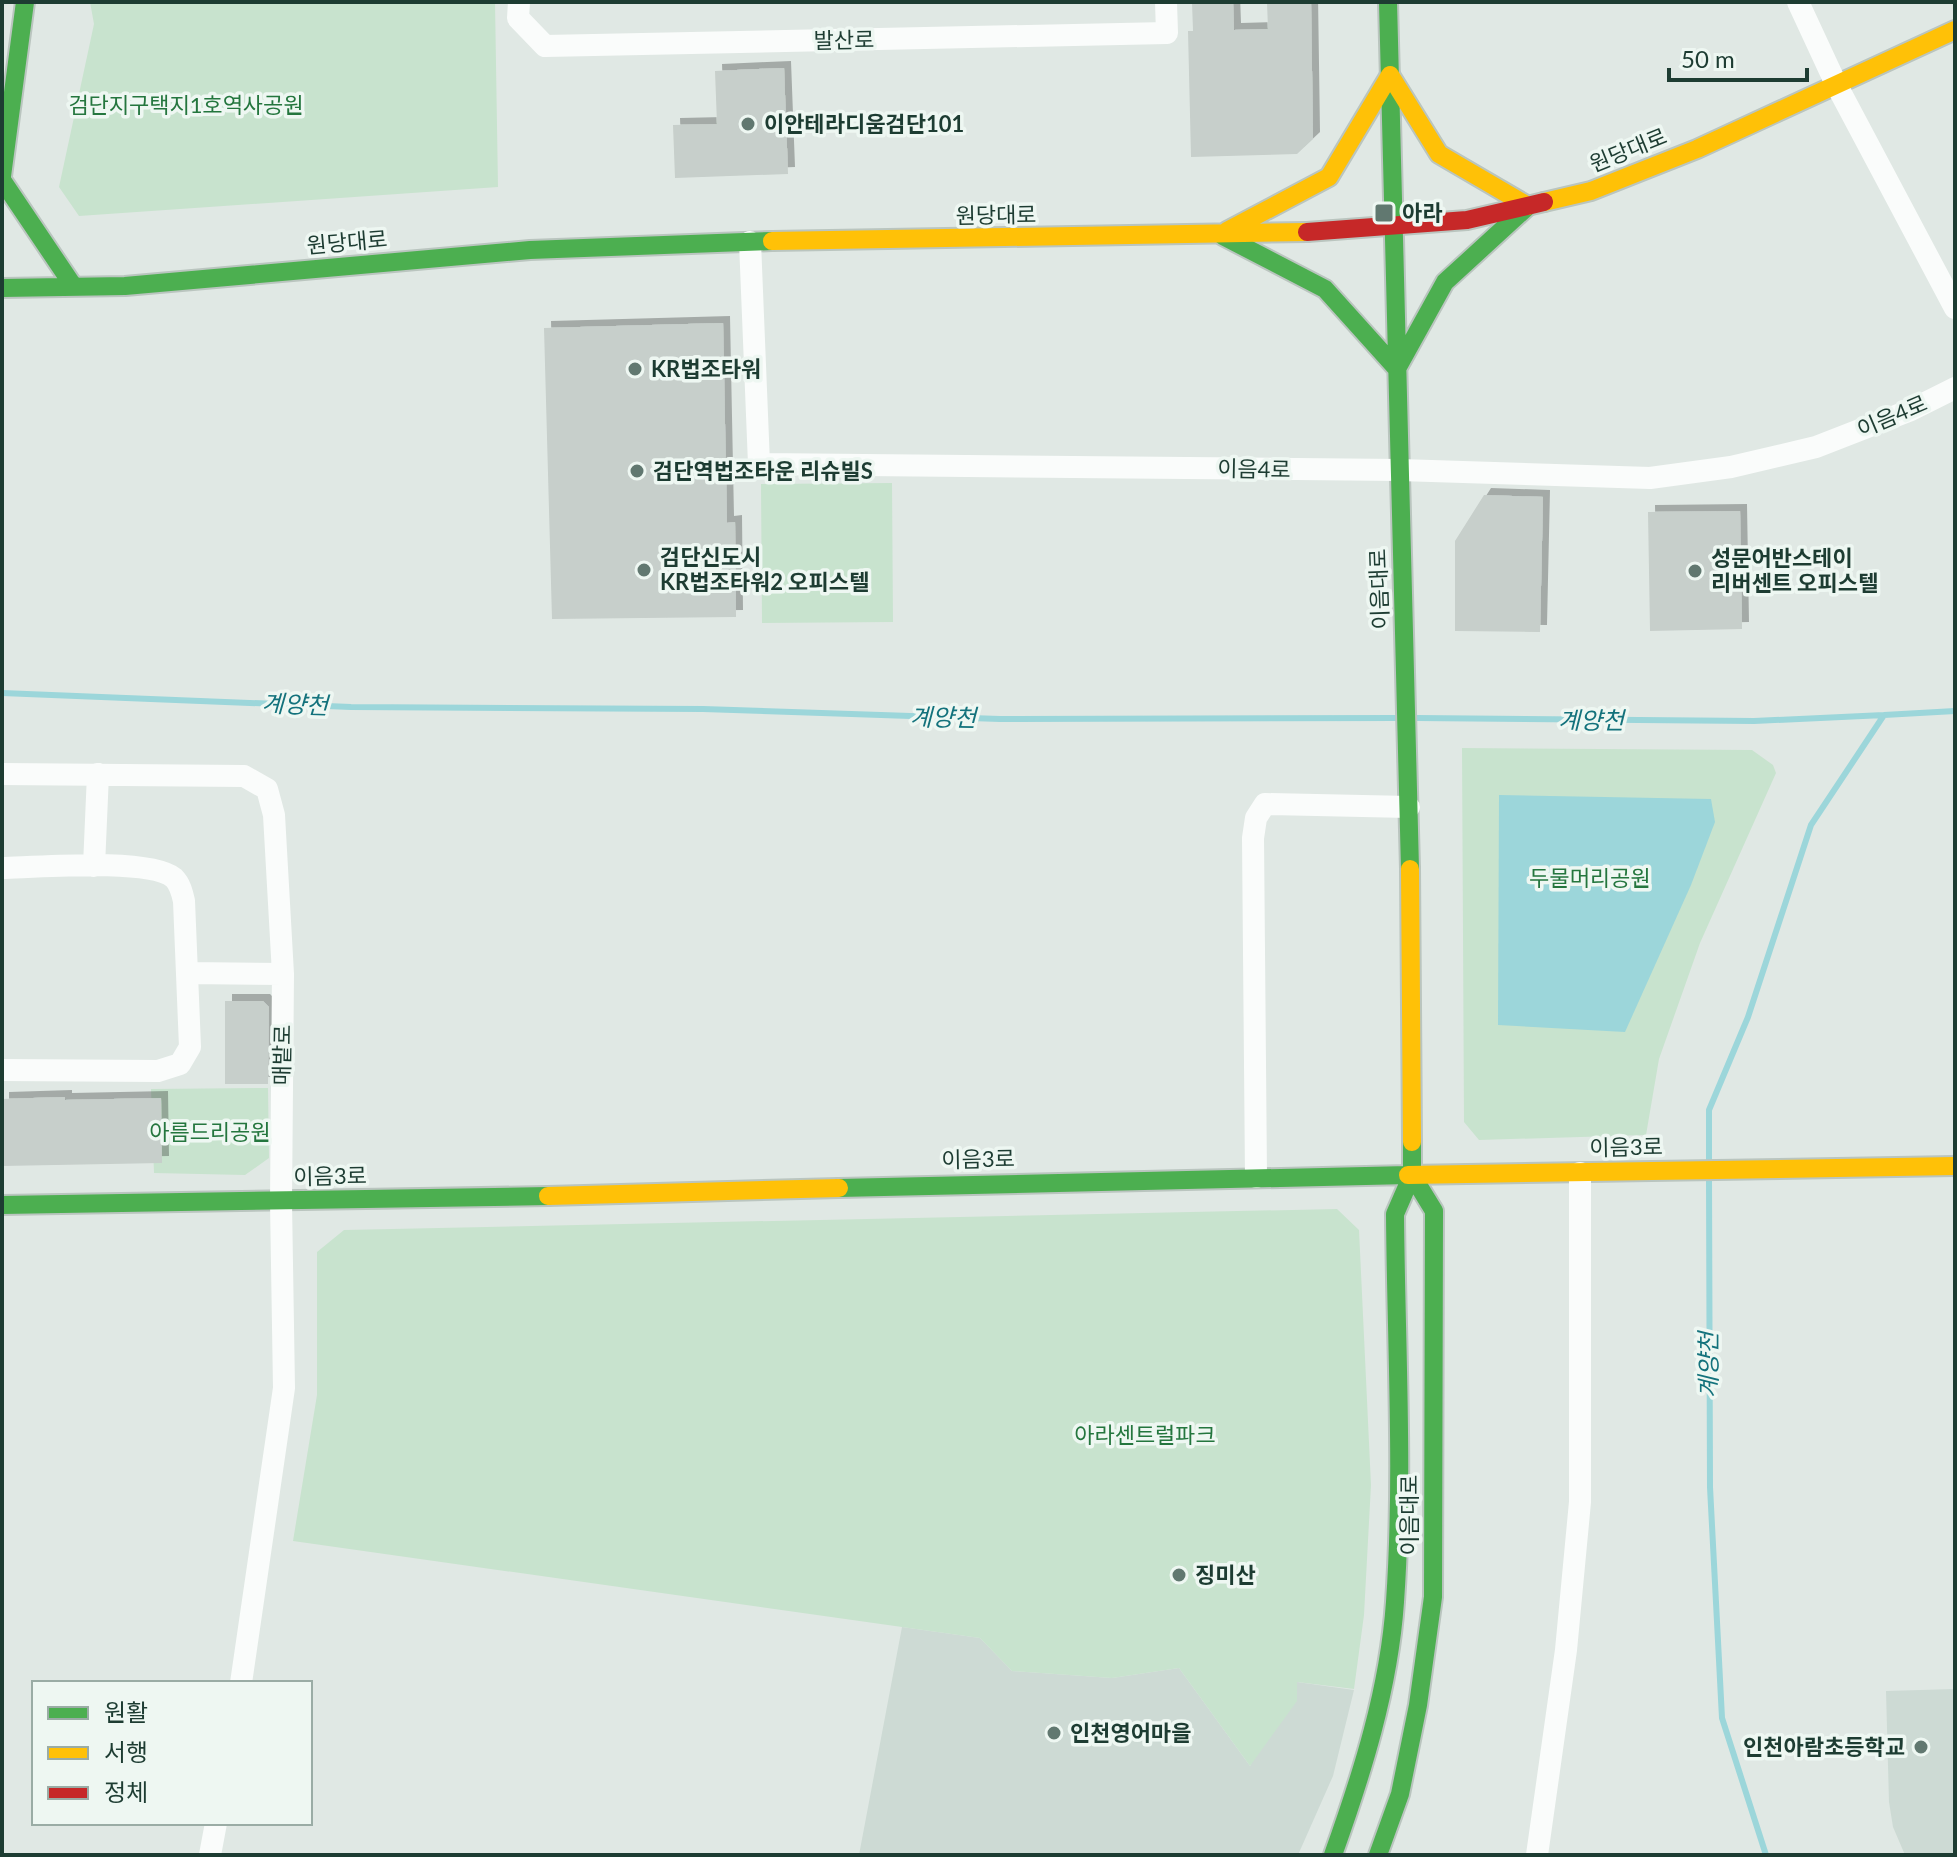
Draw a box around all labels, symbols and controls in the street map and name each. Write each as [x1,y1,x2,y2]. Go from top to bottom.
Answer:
street label: 발산로 [813,25,875,54]
scale bar [1669,32,1807,82]
text: 50 m [1681,44,1735,73]
park label: 검단지구택지1호역사공원 [68,91,304,118]
place label: 이안테라디움검단101 [764,110,964,137]
marker: 이안테라디움검단101 [739,115,757,133]
street label: 원당대로 [1585,122,1670,177]
place label: 아라 [1402,199,1442,226]
street label: 원당대로 [955,200,1037,229]
marker: 아라 [1373,202,1395,224]
street label: 원당대로 [305,225,388,258]
place label: KR법조타워 [651,355,761,382]
marker: KR법조타워 [626,360,644,378]
street label: 이음4로 [1853,389,1931,442]
street label: 이음4로 [1217,454,1291,483]
place label: 검단역법조타운 리슈빌S [653,457,873,484]
marker: 검단역법조타운 리슈빌S [628,462,646,480]
place label: 검단신도시 KR법조타워2 오피스텔 [660,543,869,595]
place label: 성문어반스테이 리버센트 오피스텔 [1711,544,1878,596]
street label: 이음대로 [1364,548,1393,630]
marker: 검단신도시 KR법조타워2 오피스텔 [635,561,653,579]
marker: 성문어반스테이 리버센트 오피스텔 [1686,562,1704,580]
water label: 계양천 [261,688,332,719]
water label: 계양천 [910,701,979,732]
water label: 계양천 [1558,705,1627,734]
park label: 두물머리공원 [1529,864,1651,891]
street label: 매밭로 [267,1024,296,1086]
park label: 아름드리공원 [149,1118,271,1145]
street label: 이음3로 [1589,1132,1663,1161]
street label: 이음3로 [941,1144,1015,1173]
street label: 이음3로 [293,1161,367,1190]
water label: 계양천 [1693,1329,1722,1398]
park label: 아라센트럴파크 [1074,1421,1216,1448]
street label: 이음대로 [1395,1475,1422,1555]
place label: 징미산 [1195,1561,1256,1588]
marker: 징미산 [1170,1566,1188,1584]
legend [32,1681,312,1825]
text: 원활 [104,1697,148,1726]
place label: 인천영어마을 [1070,1719,1191,1746]
marker: 인천영어마을 [1045,1724,1063,1742]
place label: 인천아람초등학교 [1743,1733,1905,1760]
text: 서행 [104,1737,148,1766]
marker: 인천아람초등학교 [1912,1738,1930,1756]
text: 정체 [104,1777,148,1806]

